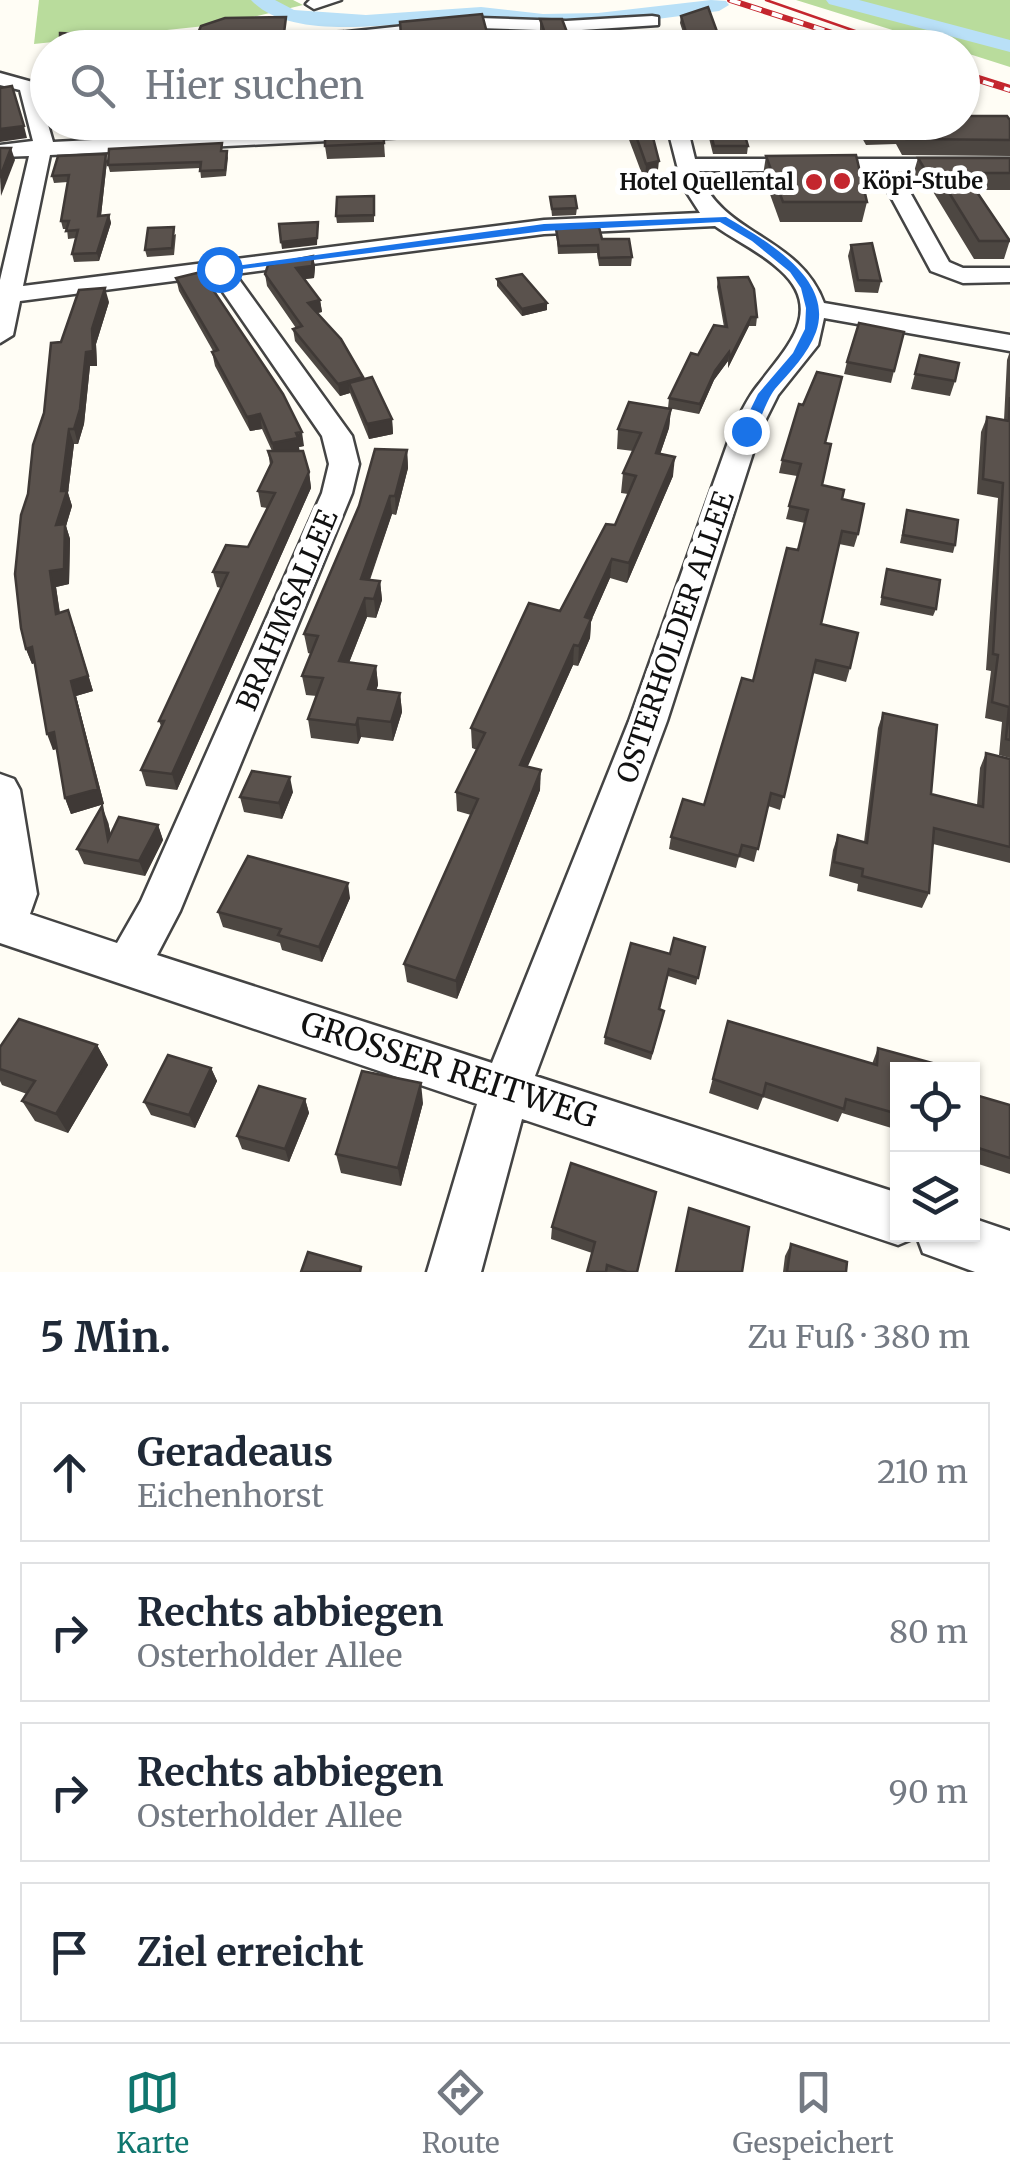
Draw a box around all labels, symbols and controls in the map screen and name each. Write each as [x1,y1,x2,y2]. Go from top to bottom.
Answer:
search box [30,30,980,140]
icon: search [65,58,120,113]
text: Hier suchen [145,62,364,109]
place label: Köpi-Stube [862,167,983,195]
place label: Hotel Quellental [619,168,794,196]
marker: Köpi-Stube [831,170,853,192]
marker: Hotel Quellental [803,171,825,193]
route start [197,247,243,293]
route end [724,409,770,455]
street label: OSTERHOLDER ALLEE [608,486,742,788]
street label: BRAHMSALLEE [228,504,346,716]
street label: GROSSER REITWEG [296,1003,602,1137]
map controls [890,1062,980,1242]
button: locate [890,1062,980,1152]
button: layers [890,1152,980,1242]
text: 5 Min. [40,1311,171,1363]
text: Zu Fuß · 380 m [747,1317,970,1357]
text: Geradeaus [137,1429,333,1476]
icon: ahead [42,1445,97,1500]
text: 210 m [877,1452,968,1492]
text: Eichenhorst [137,1476,324,1516]
text: Rechts abbiegen [137,1589,443,1636]
icon: right [42,1605,97,1660]
text: 80 m [889,1612,968,1652]
text: Osterholder Allee [137,1636,403,1676]
text: Rechts abbiegen [137,1749,443,1796]
icon: right [42,1765,97,1820]
text: 90 m [889,1772,968,1812]
text: Osterholder Allee [137,1796,403,1836]
icon: arrive [42,1925,97,1980]
text: Ziel erreicht [137,1929,364,1976]
tab: Karte [116,2065,189,2161]
tab: Route [422,2065,500,2161]
tab: Gespeichert [732,2065,894,2161]

